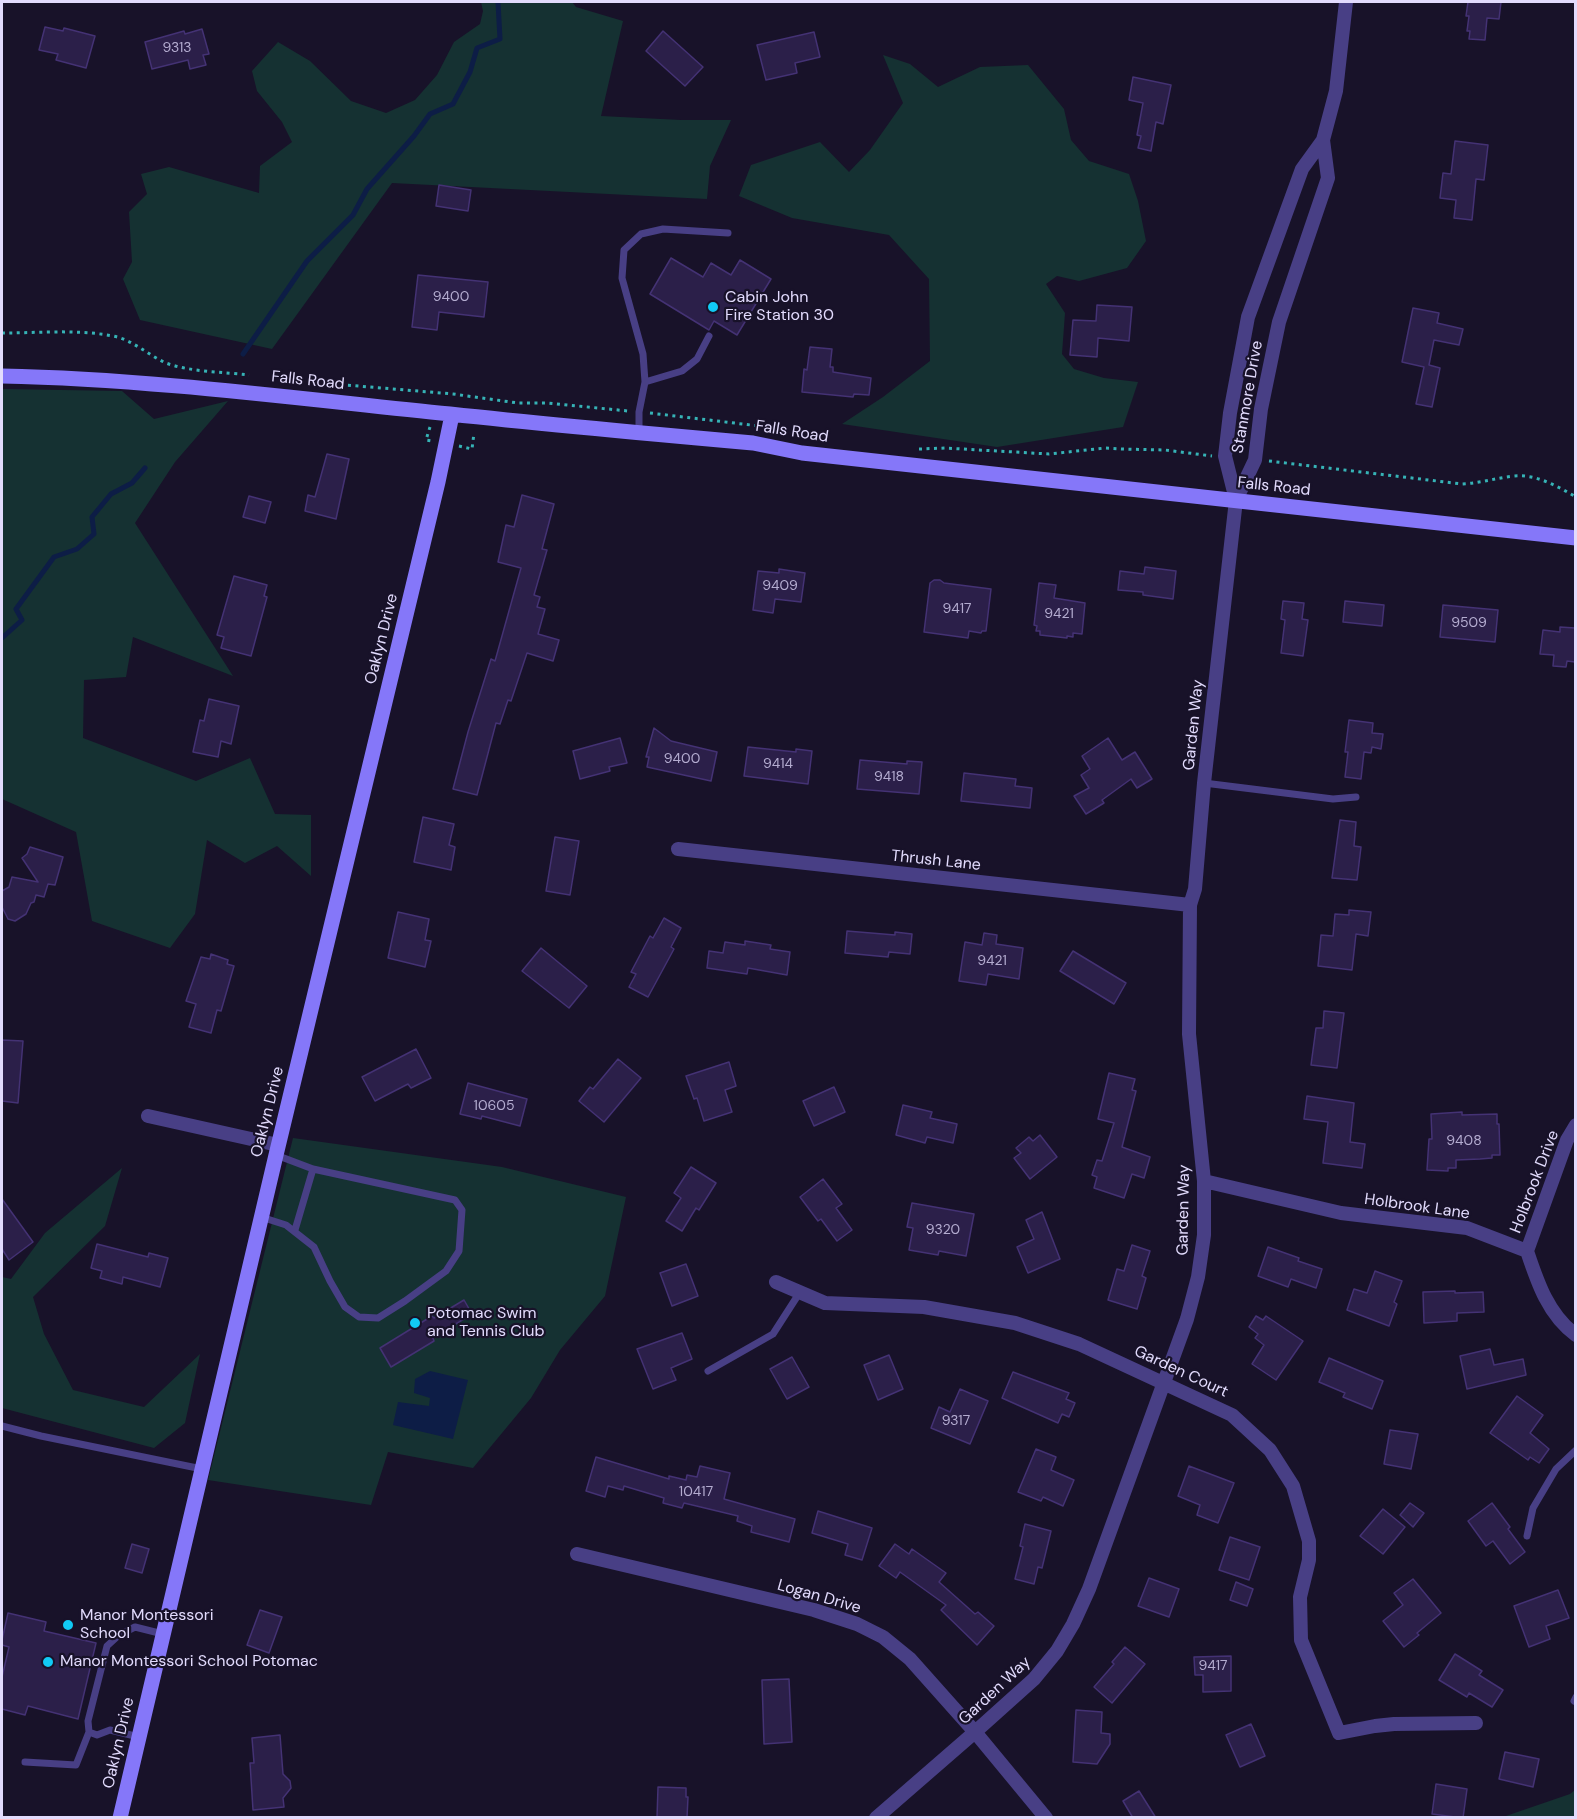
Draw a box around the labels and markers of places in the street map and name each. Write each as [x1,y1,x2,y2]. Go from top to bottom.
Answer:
place label: Cabin John Fire Station 30 [725,288,834,326]
marker: Cabin John Fire Station 30 [706,300,720,314]
place label: Potomac Swim and Tennis Club [427,1304,545,1342]
marker: Potomac Swim and Tennis Club [408,1316,422,1330]
place label: Manor Montessori School [80,1606,214,1644]
marker: Manor Montessori School [61,1618,75,1632]
place label: Manor Montessori School Potomac [60,1652,318,1672]
marker: Manor Montessori School Potomac [41,1655,55,1669]

